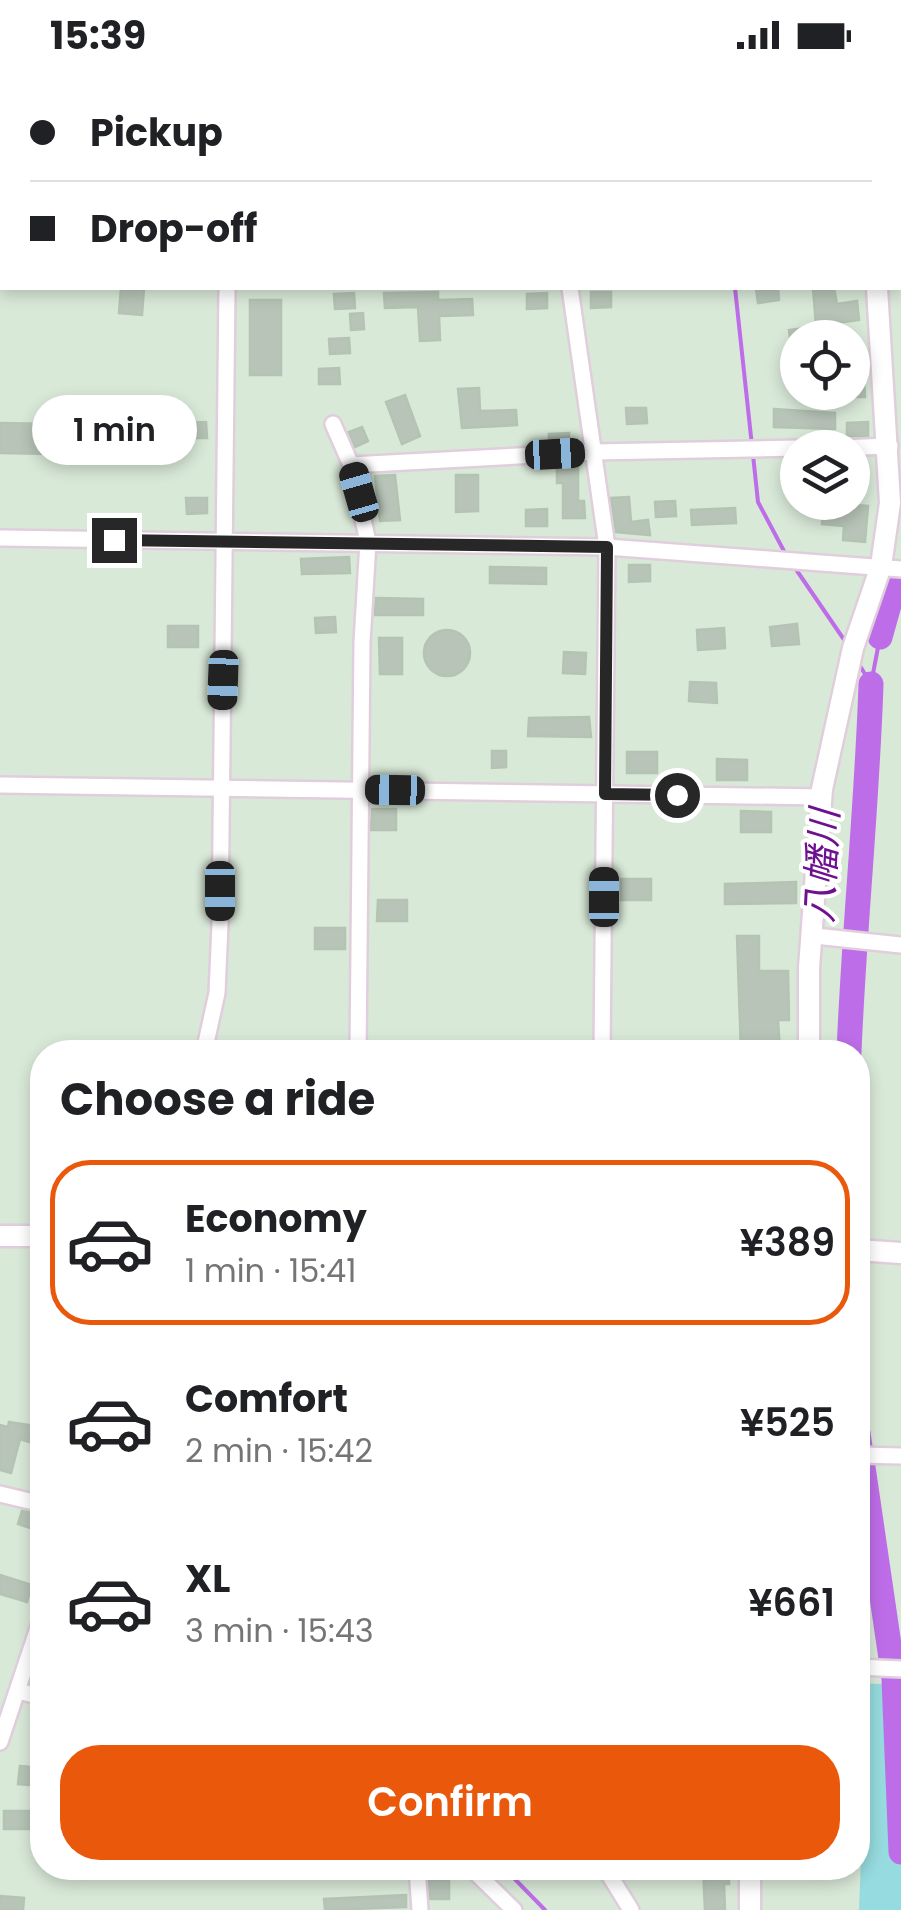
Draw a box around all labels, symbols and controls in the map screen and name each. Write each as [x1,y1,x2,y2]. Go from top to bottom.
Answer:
text: 15:39 [50,9,146,62]
text: Pickup [90,106,223,159]
text: Drop-off [90,202,258,255]
map controls [780,320,870,520]
button: locate [780,320,870,410]
callout: 1 min [32,395,196,465]
text: 1 min [73,407,156,452]
button: layers [780,430,870,520]
car [524,437,586,471]
car [336,459,382,525]
route end [92,518,137,563]
car [207,649,239,711]
route start [655,773,700,818]
car [365,774,425,806]
water label: 八幡川 [792,804,851,924]
car [205,861,235,921]
car [589,867,619,927]
text: Choose a ride [60,1068,375,1131]
text: Economy [185,1192,367,1245]
icon: car [65,1198,155,1288]
text: ¥389 [740,1216,835,1269]
text: 1 min · 15:41 [185,1248,357,1293]
text: Comfort [185,1372,348,1425]
icon: car [65,1378,155,1468]
text: ¥525 [740,1396,835,1449]
text: 2 min · 15:42 [185,1428,373,1473]
text: XL [185,1552,230,1605]
icon: car [65,1558,155,1648]
text: ¥661 [748,1576,835,1629]
text: 3 min · 15:43 [185,1608,374,1653]
button: Confirm [60,1745,840,1860]

